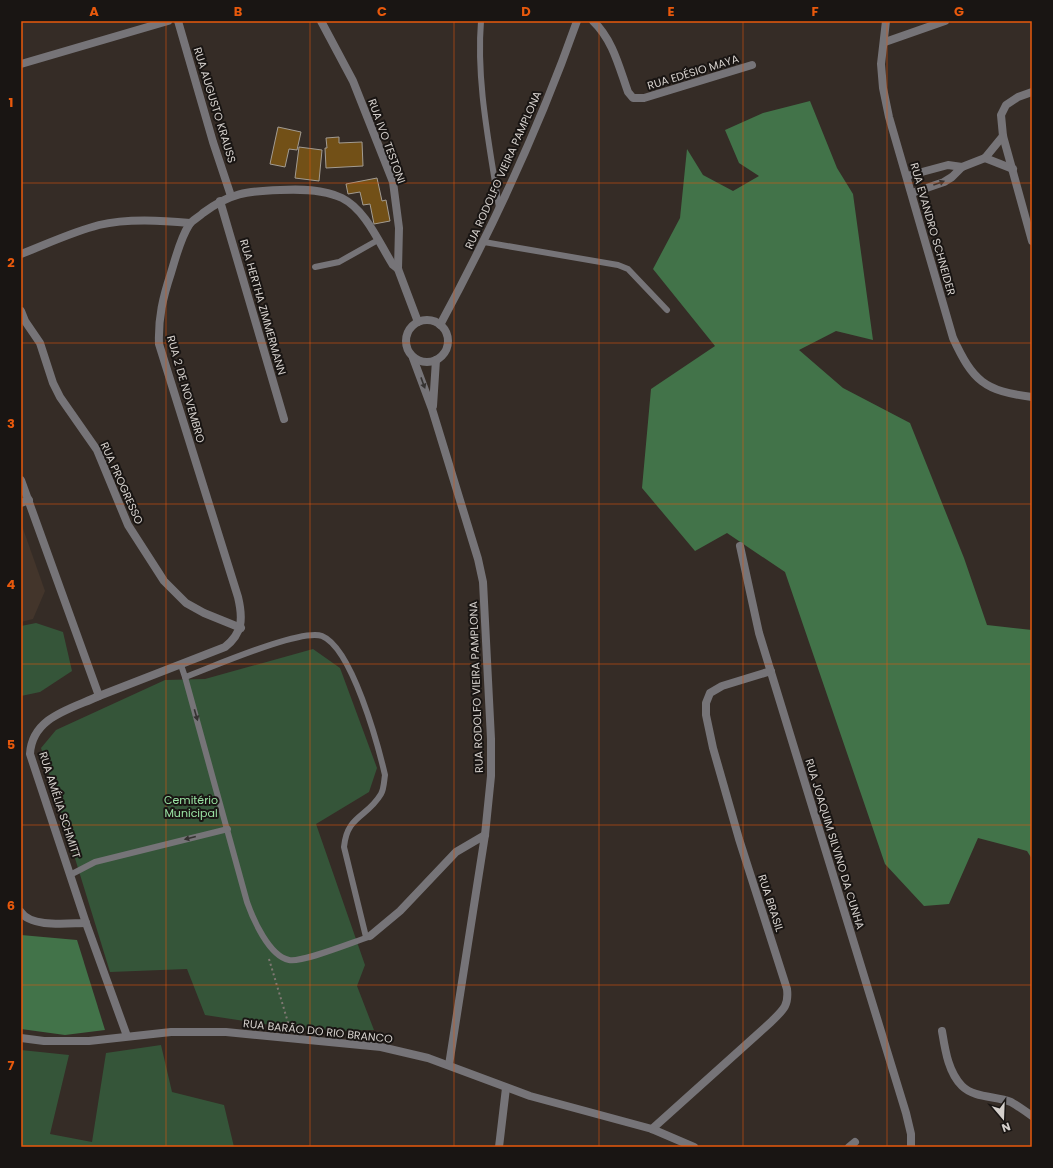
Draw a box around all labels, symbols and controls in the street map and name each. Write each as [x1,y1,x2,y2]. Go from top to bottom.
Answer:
text: A [89,2,99,21]
text: B [234,2,243,21]
text: C [377,2,387,21]
text: D [521,2,531,21]
text: E [667,2,675,21]
text: F [811,2,819,21]
text: G [954,2,964,21]
street label: RUA AUGUSTO KRAUSS [190,45,240,165]
street label: RUA EDÉSIO MAYA [645,50,741,94]
street label: RUA RODOLFO VIEIRA PAMPLONA [461,88,545,252]
text: 1 [9,93,13,112]
street label: RUA IVO TESTONI [364,96,410,186]
street label: RUA EVANDRO SCHNEIDER [906,161,960,298]
one-way arrow [933,180,945,186]
street label: RUA HERTHA ZIMMERMANN [236,237,290,377]
text: 2 [7,253,15,272]
street label: RUA 2 DE NOVEMBRO [163,333,209,445]
one-way arrow [420,378,426,390]
text: 3 [7,414,15,433]
street label: RUA PROGRESSO [97,439,147,527]
text: 4 [7,575,16,594]
street label: RUA RODOLFO VIEIRA PAMPLONA [465,600,487,773]
one-way arrow [193,709,199,721]
text: 5 [7,735,15,754]
street label: RUA AMÉLIA SCHMITT [35,750,85,861]
street label: RUA JOAQUIM SILVINO DA CUNHA [801,757,869,932]
park label: Cemitério Municipal [164,792,218,821]
one-way arrow [184,836,197,842]
street label: RUA BRASIL [754,872,788,934]
text: 6 [7,896,15,915]
street label: RUA BARÃO DO RIO BRANCO [242,1015,394,1047]
text: 7 [8,1056,15,1075]
north arrow [983,1098,1023,1138]
text: N [1000,1119,1013,1136]

